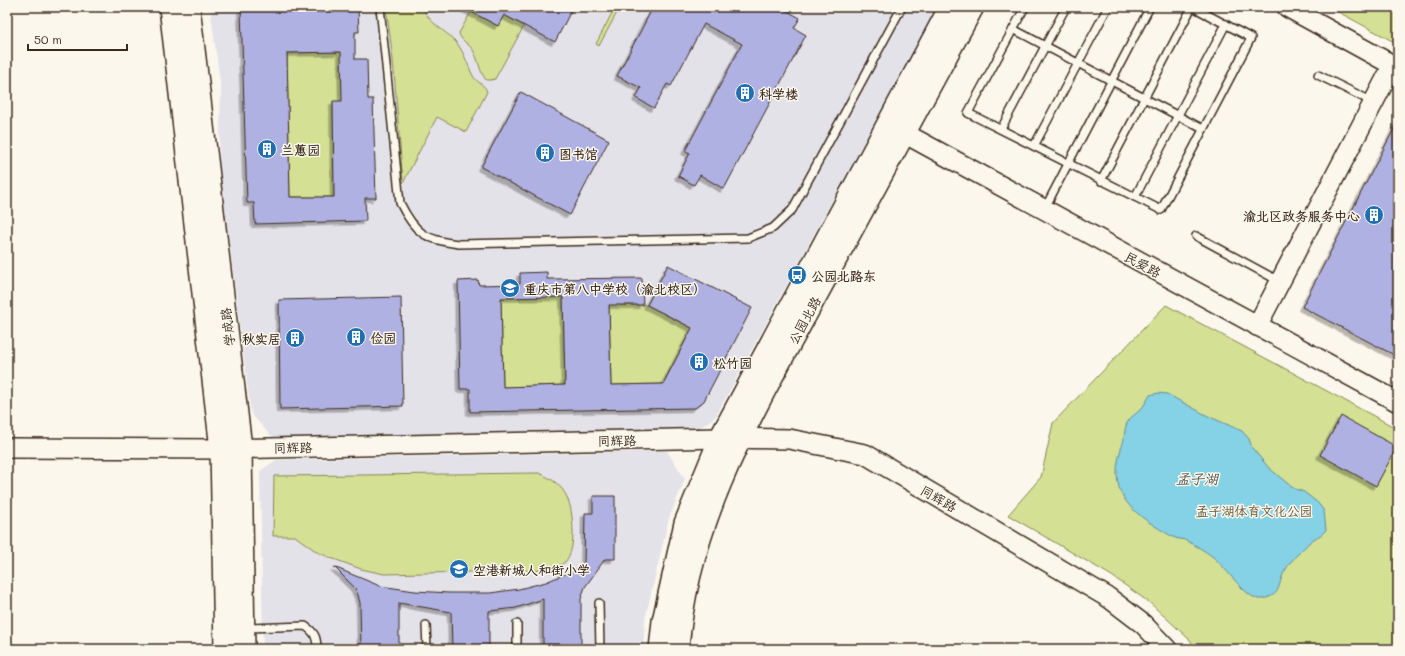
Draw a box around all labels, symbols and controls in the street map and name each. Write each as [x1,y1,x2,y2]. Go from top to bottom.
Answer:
scale bar [28,26,127,52]
text: 50 m [34,31,62,47]
building icon: 科学楼 [734,82,756,104]
place label: 科学楼 [759,85,798,102]
building icon: 兰蕙园 [256,138,278,160]
place label: 兰蕙园 [281,141,320,158]
building icon: 图书馆 [534,142,556,164]
place label: 图书馆 [559,145,598,162]
building icon: 渝北区政务服务中心 [1363,204,1385,226]
place label: 渝北区政务服务中心 [1243,207,1360,224]
street label: 民爱路 [1122,247,1164,281]
bus stop icon: 公园北路东 [786,264,808,286]
place label: 公园北路东 [811,267,876,284]
school or university icon: 重庆市第八中学校（渝北校区） [499,277,521,299]
place label: 重庆市第八中学校（渝北校区） [524,280,706,297]
street label: 公园北路 [784,293,824,347]
street label: 学成路 [216,307,238,347]
building icon: 俭园 [345,326,367,348]
building icon: 秋实居 [284,327,306,349]
place label: 俭园 [370,329,396,346]
place label: 秋实居 [242,330,281,347]
building icon: 松竹园 [688,351,710,373]
place label: 松竹园 [713,354,752,371]
street label: 同辉路 [597,431,637,449]
street label: 同辉路 [273,438,313,456]
water label: 孟子湖 [1176,469,1220,488]
street label: 同辉路 [918,481,960,515]
park label: 孟子湖体育文化公园 [1195,502,1313,519]
school or university icon: 空港新城人和街小学 [448,558,470,580]
place label: 空港新城人和街小学 [473,561,590,578]

